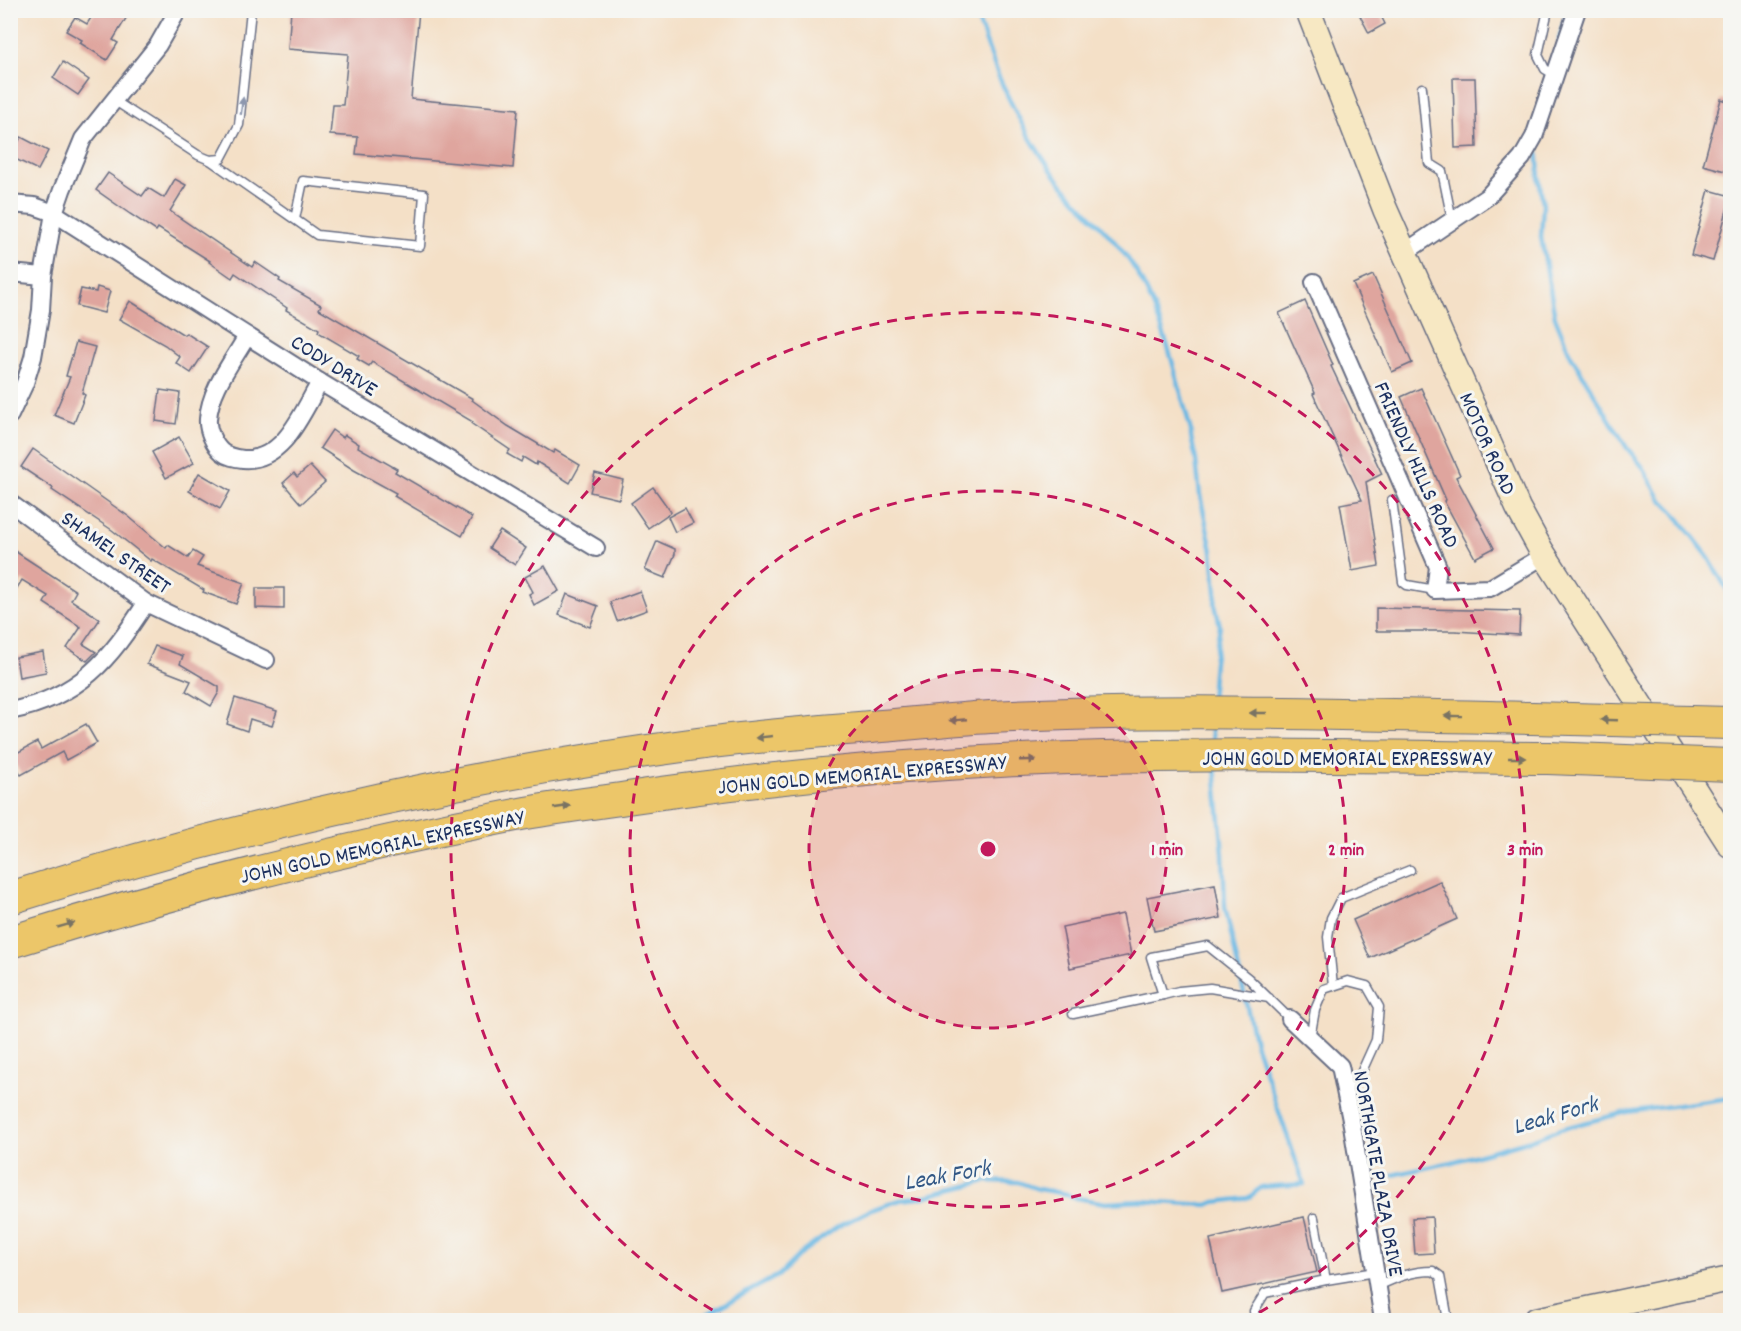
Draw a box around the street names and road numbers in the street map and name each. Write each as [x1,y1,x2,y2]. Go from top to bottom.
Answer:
street label: CODY DRIVE [284,328,383,406]
street label: FRIENDLY HILLS ROAD [1364,377,1465,554]
street label: MOTOR ROAD [1449,388,1522,501]
street label: SHAMEL STREET [54,504,176,603]
street label: JOHN GOLD MEMORIAL EXPRESSWAY [1202,745,1493,776]
street label: JOHN GOLD MEMORIAL EXPRESSWAY [717,748,1009,805]
street label: JOHN GOLD MEMORIAL EXPRESSWAY [238,803,528,894]
street label: NORTHGATE PLAZA DRIVE [1343,1068,1410,1279]

